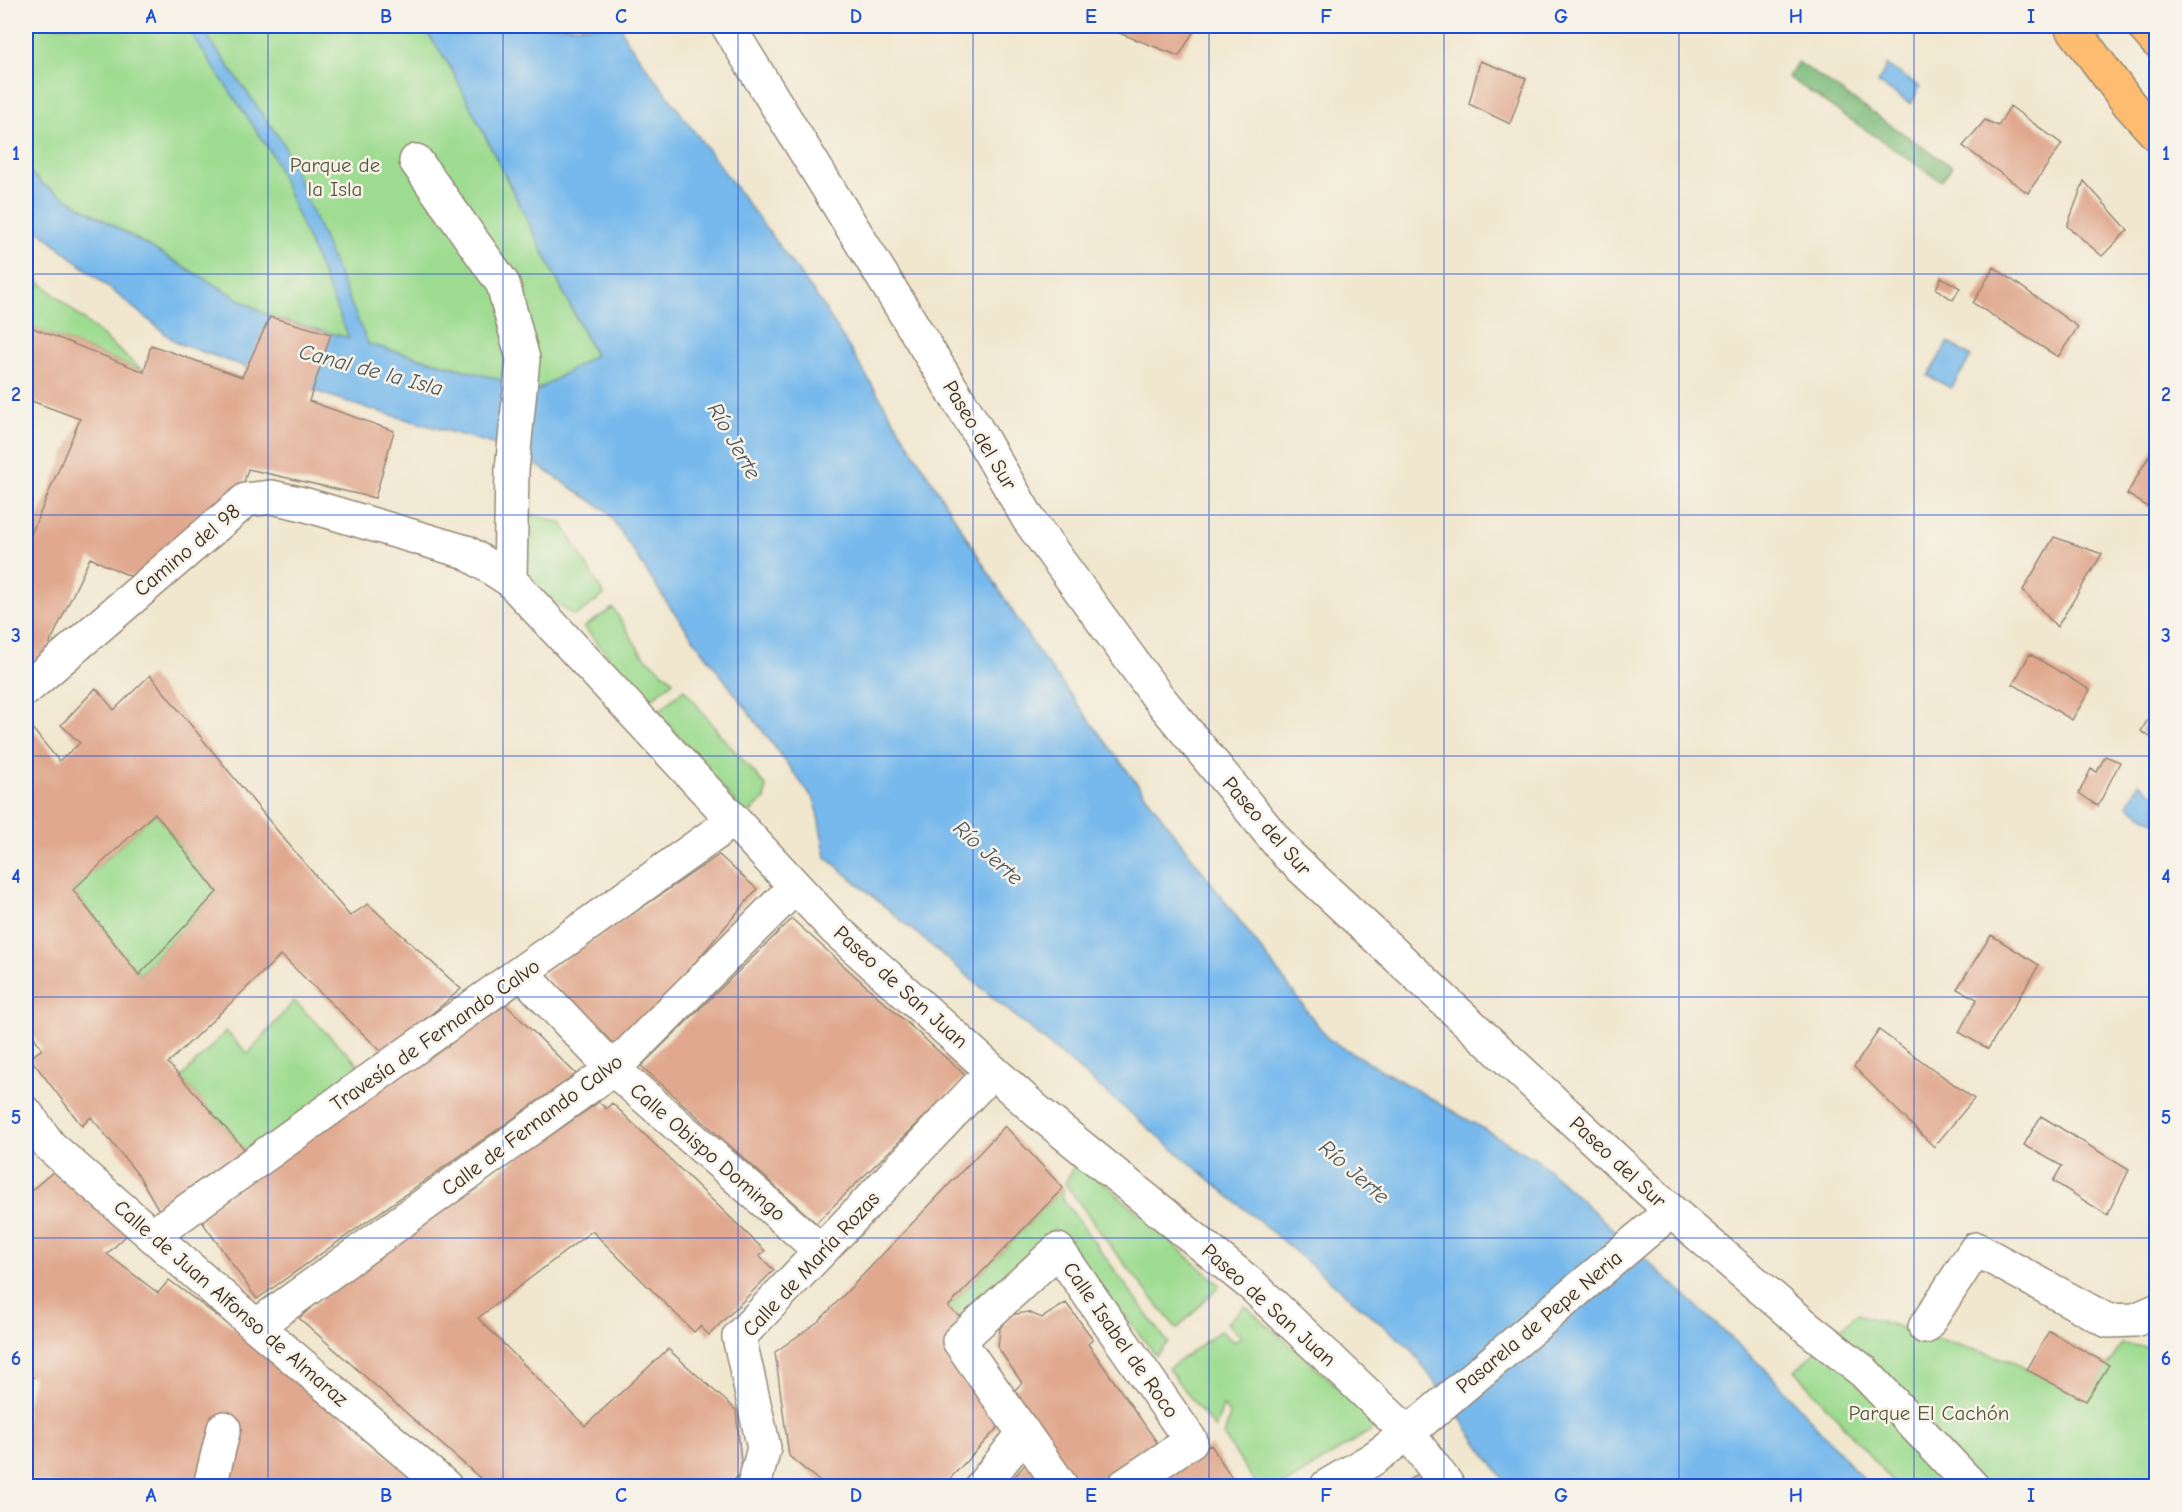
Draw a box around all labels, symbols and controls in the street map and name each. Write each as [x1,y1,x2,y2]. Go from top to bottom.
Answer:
text: A [145,5,157,28]
text: B [380,5,392,28]
text: C [615,5,627,28]
text: D [850,5,862,28]
text: E [1085,5,1097,28]
text: F [1320,5,1332,28]
text: G [1554,5,1568,28]
text: H [1789,5,1803,28]
text: I [2027,5,2035,28]
text: 1 [12,142,20,165]
text: 1 [2162,142,2170,165]
park label: Parque de la Isla [290,153,380,201]
water label: Canal de la Isla [296,338,446,402]
street label: Paseo del Sur [938,376,1022,494]
text: 2 [11,383,21,406]
text: 2 [2161,383,2171,406]
water label: Río Jerte [702,398,766,484]
street label: Camino del 98 [129,499,245,601]
text: 3 [11,624,21,647]
text: 3 [2161,624,2171,647]
street label: Paseo del Sur [1218,772,1317,881]
water label: Río Jerte [948,815,1028,891]
text: 4 [11,865,21,888]
text: 4 [2161,865,2171,888]
street label: Paseo de San Juan [829,921,973,1053]
street label: Travesía de Fernando Calvo [326,954,544,1116]
street label: Calle de Fernando Calvo [437,1049,627,1201]
street label: Calle Obispo Domingo [625,1078,791,1226]
text: 5 [11,1106,21,1129]
text: 5 [2161,1106,2171,1129]
street label: Paseo del Sur [1565,1111,1672,1213]
water label: Río Jerte [1314,1134,1394,1210]
street label: Calle de María Rozas [738,1187,884,1341]
street label: Calle de Juan Alfonso de Almaraz [109,1195,353,1411]
street label: Paseo de San Juan [1197,1239,1341,1371]
street label: Pasarela de Pepe Neria [1451,1246,1627,1398]
street label: Calle Isabel de Roco [1058,1257,1184,1423]
text: 6 [11,1347,21,1370]
text: 6 [2161,1347,2171,1370]
park label: Parque El Cachón [1849,1401,2009,1425]
text: A [145,1484,157,1507]
text: B [380,1484,392,1507]
text: C [615,1484,627,1507]
text: D [850,1484,862,1507]
text: E [1085,1484,1097,1507]
text: F [1320,1484,1332,1507]
text: G [1554,1484,1568,1507]
text: H [1789,1484,1803,1507]
text: I [2027,1484,2035,1507]

